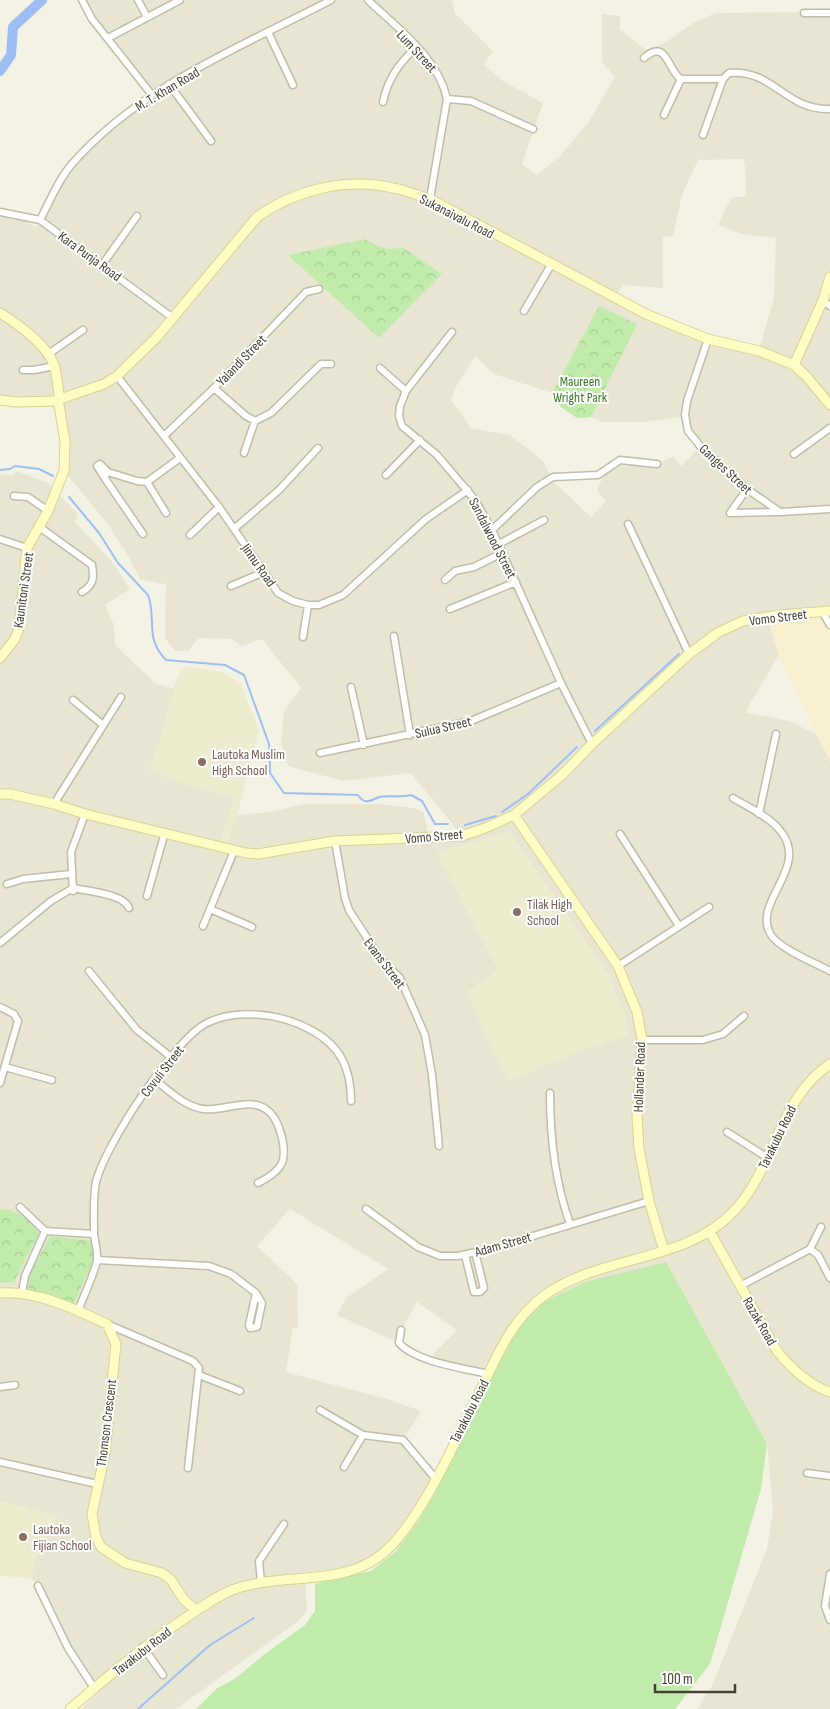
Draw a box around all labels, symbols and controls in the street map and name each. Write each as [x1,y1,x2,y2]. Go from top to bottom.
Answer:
street label: Lum Street [393,27,441,76]
street label: M. T. Khan Road [132,64,203,115]
street label: Sukanaivalu Road [417,190,497,243]
street label: Kara Punja Road [55,228,125,285]
street label: Yalandi Street [213,331,270,390]
park label: Maureen Wright Park [553,373,608,406]
street label: Ganges Street [696,441,756,498]
street label: Sandalwood Street [465,495,520,581]
street label: Jinnu Road [237,540,280,590]
street label: Kaunitoni Street [10,551,37,629]
street label: Vomo Street [748,606,808,629]
street label: Sulua Street [413,713,473,742]
place label: Lautoka Muslim High School [212,746,285,779]
marker: Lautoka Muslim High School [196,756,208,768]
street label: Vomo Street [404,825,464,848]
place label: Tilak High School [527,896,572,929]
marker: Tilak High School [511,906,523,918]
street label: Evans Street [360,935,409,992]
street label: Hollander Road [630,1041,649,1113]
street label: Covuli Street [137,1042,188,1101]
street label: Tavakubu Road [755,1102,800,1172]
street label: Adam Street [472,1228,533,1261]
street label: Razak Road [739,1294,780,1349]
street label: Tavakubu Road [446,1376,493,1446]
street label: Thomson Crescent [93,1378,120,1468]
place label: Lautoka Fijian School [33,1521,92,1554]
marker: Lautoka Fijian School [17,1531,29,1543]
street label: Tavakubu Road [110,1623,175,1679]
scale bar [655,1662,735,1694]
text: 100 m [662,1670,693,1689]

